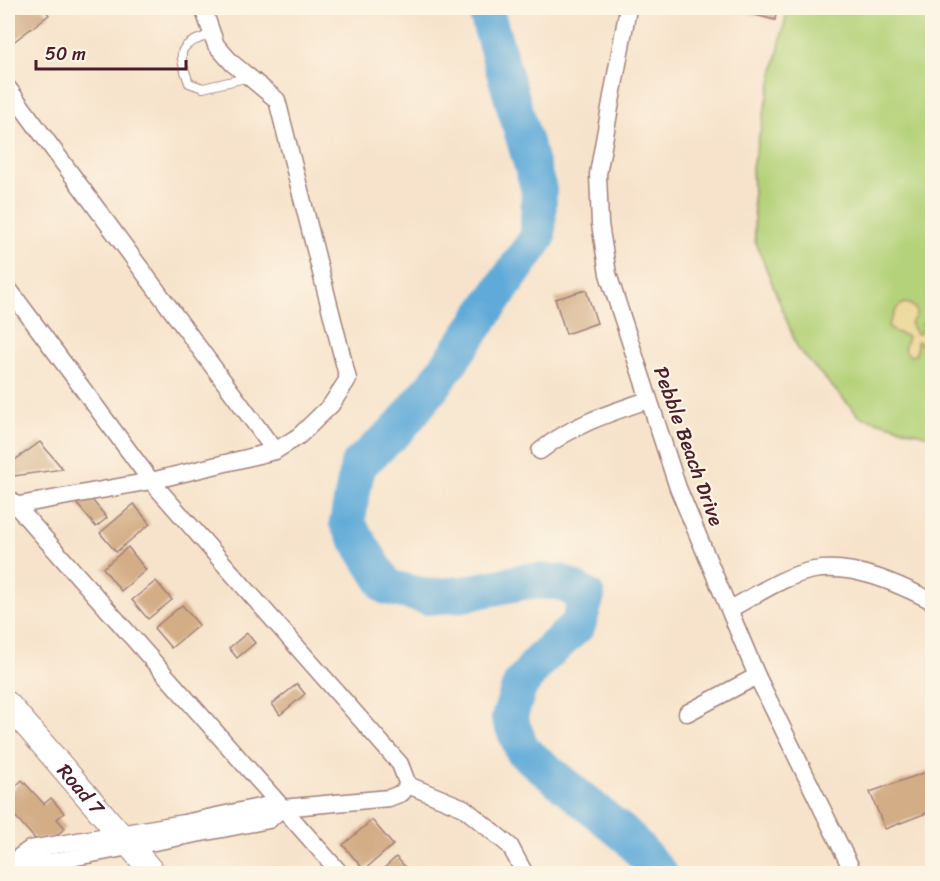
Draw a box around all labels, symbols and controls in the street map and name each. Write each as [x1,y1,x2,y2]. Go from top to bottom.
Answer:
scale bar [36,33,186,71]
text: 50 m [45,38,86,70]
street label: Pebble Beach Drive [643,361,734,531]
street label: Road 7 [48,755,114,824]

